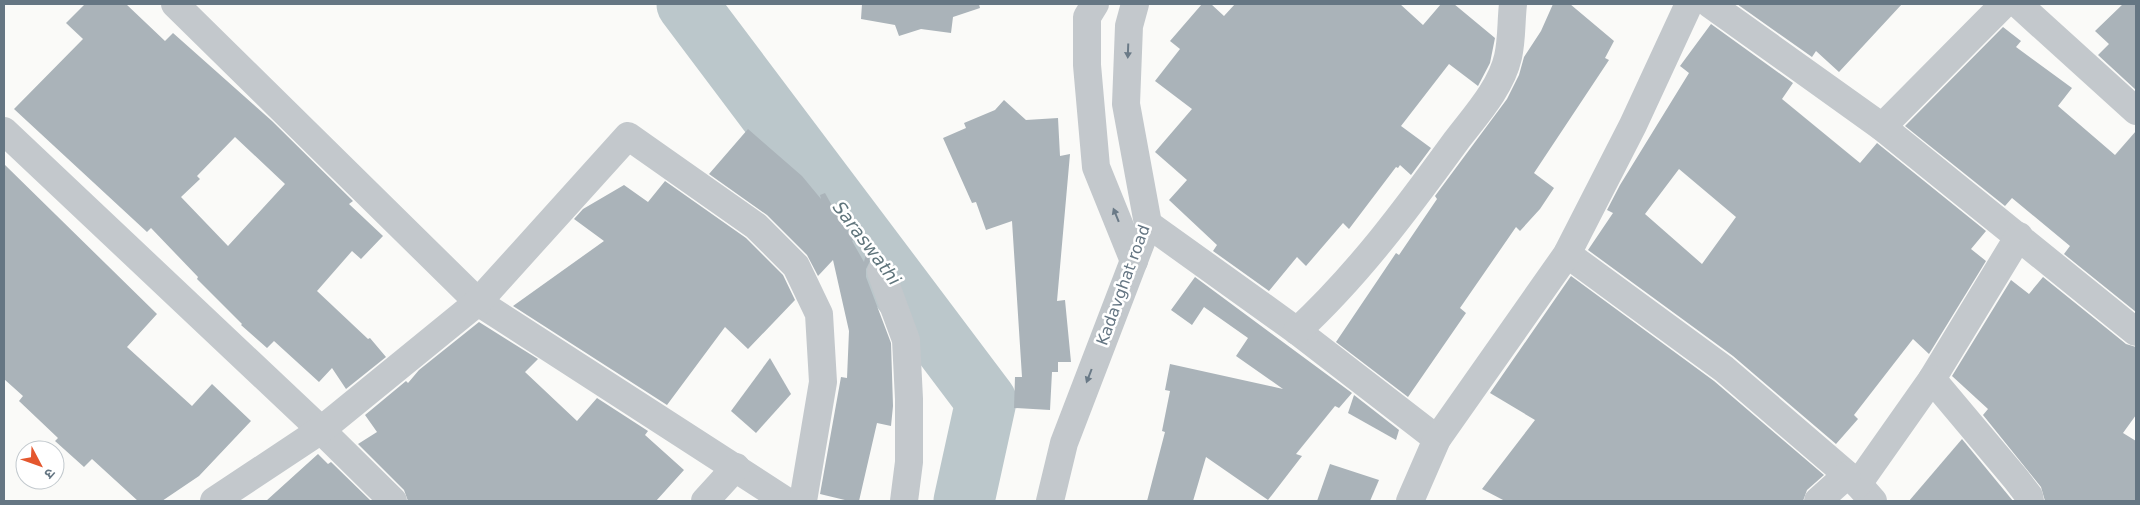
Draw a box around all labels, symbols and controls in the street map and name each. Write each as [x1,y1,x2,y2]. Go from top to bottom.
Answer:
one-way arrow [1123,44,1131,60]
water label: Saraswathi [829,197,905,289]
one-way arrow [1111,208,1119,223]
street label: Kadavghat road [1092,222,1154,348]
one-way arrow [1085,369,1093,384]
north arrow [15,440,65,490]
text: उ [41,465,59,482]

